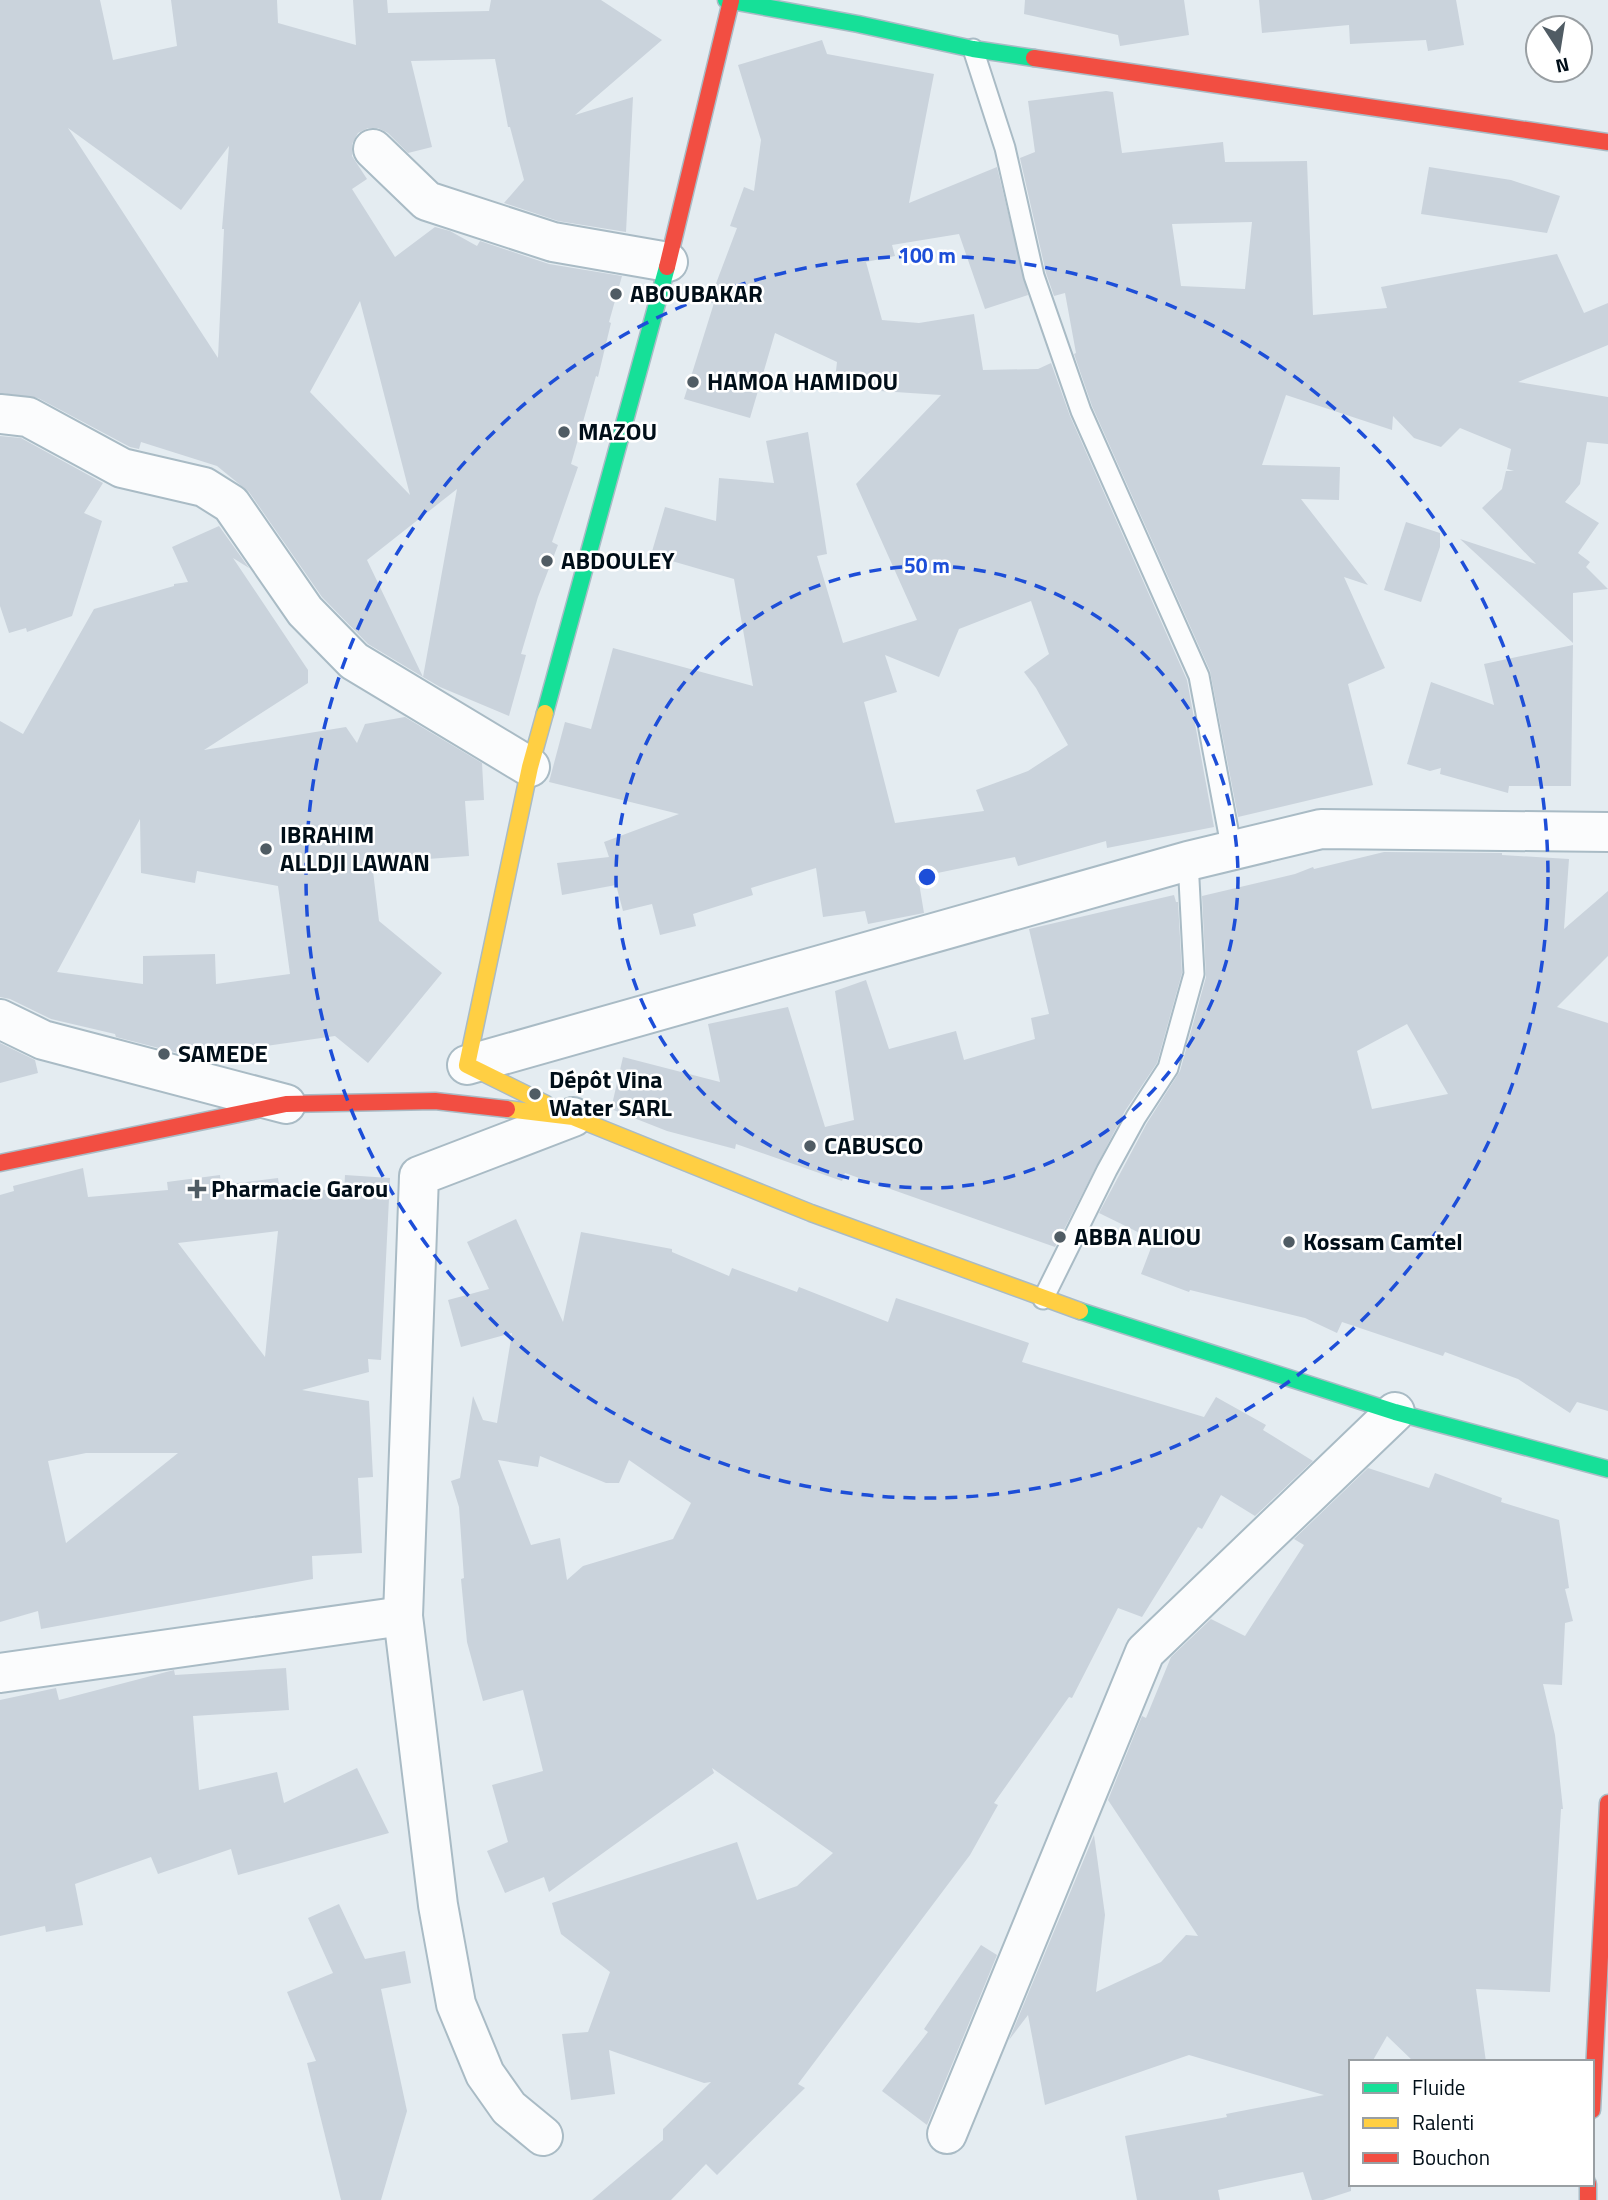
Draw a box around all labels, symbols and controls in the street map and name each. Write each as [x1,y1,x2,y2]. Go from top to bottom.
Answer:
north arrow [1524,14,1594,84]
text: N [1553,51,1572,82]
text: 100 m [898,239,956,271]
place label: ABOUBAKAR [630,275,763,311]
marker: ABOUBAKAR [608,286,624,302]
place label: HAMOA HAMIDOU [707,363,898,399]
marker: HAMOA HAMIDOU [685,374,701,390]
place label: MAZOU [578,413,657,449]
marker: MAZOU [556,424,572,440]
place label: ABDOULEY [561,542,675,578]
text: 50 m [904,549,950,581]
marker: ABDOULEY [539,553,555,569]
place label: IBRAHIM ALLDJI LAWAN [280,816,430,880]
marker: IBRAHIM ALLDJI LAWAN [258,841,274,857]
centre of rings [915,865,939,889]
place label: SAMEDE [178,1035,268,1071]
marker: SAMEDE [156,1046,172,1062]
place label: Dépôt Vina Water SARL [549,1061,673,1125]
marker: Dépôt Vina Water SARL [527,1086,543,1102]
place label: CABUSCO [824,1127,923,1163]
marker: CABUSCO [802,1138,818,1154]
place label: Pharmacie Garou [211,1170,388,1206]
marker: Pharmacie Garou [189,1181,205,1197]
place label: ABBA ALIOU [1074,1218,1201,1254]
place label: Kossam Camtel [1303,1223,1463,1259]
marker: ABBA ALIOU [1052,1229,1068,1245]
marker: Kossam Camtel [1281,1234,1297,1250]
legend [1349,2060,1594,2186]
text: Fluide [1412,2071,1465,2103]
text: Ralenti [1412,2106,1474,2138]
text: Bouchon [1412,2141,1490,2173]

